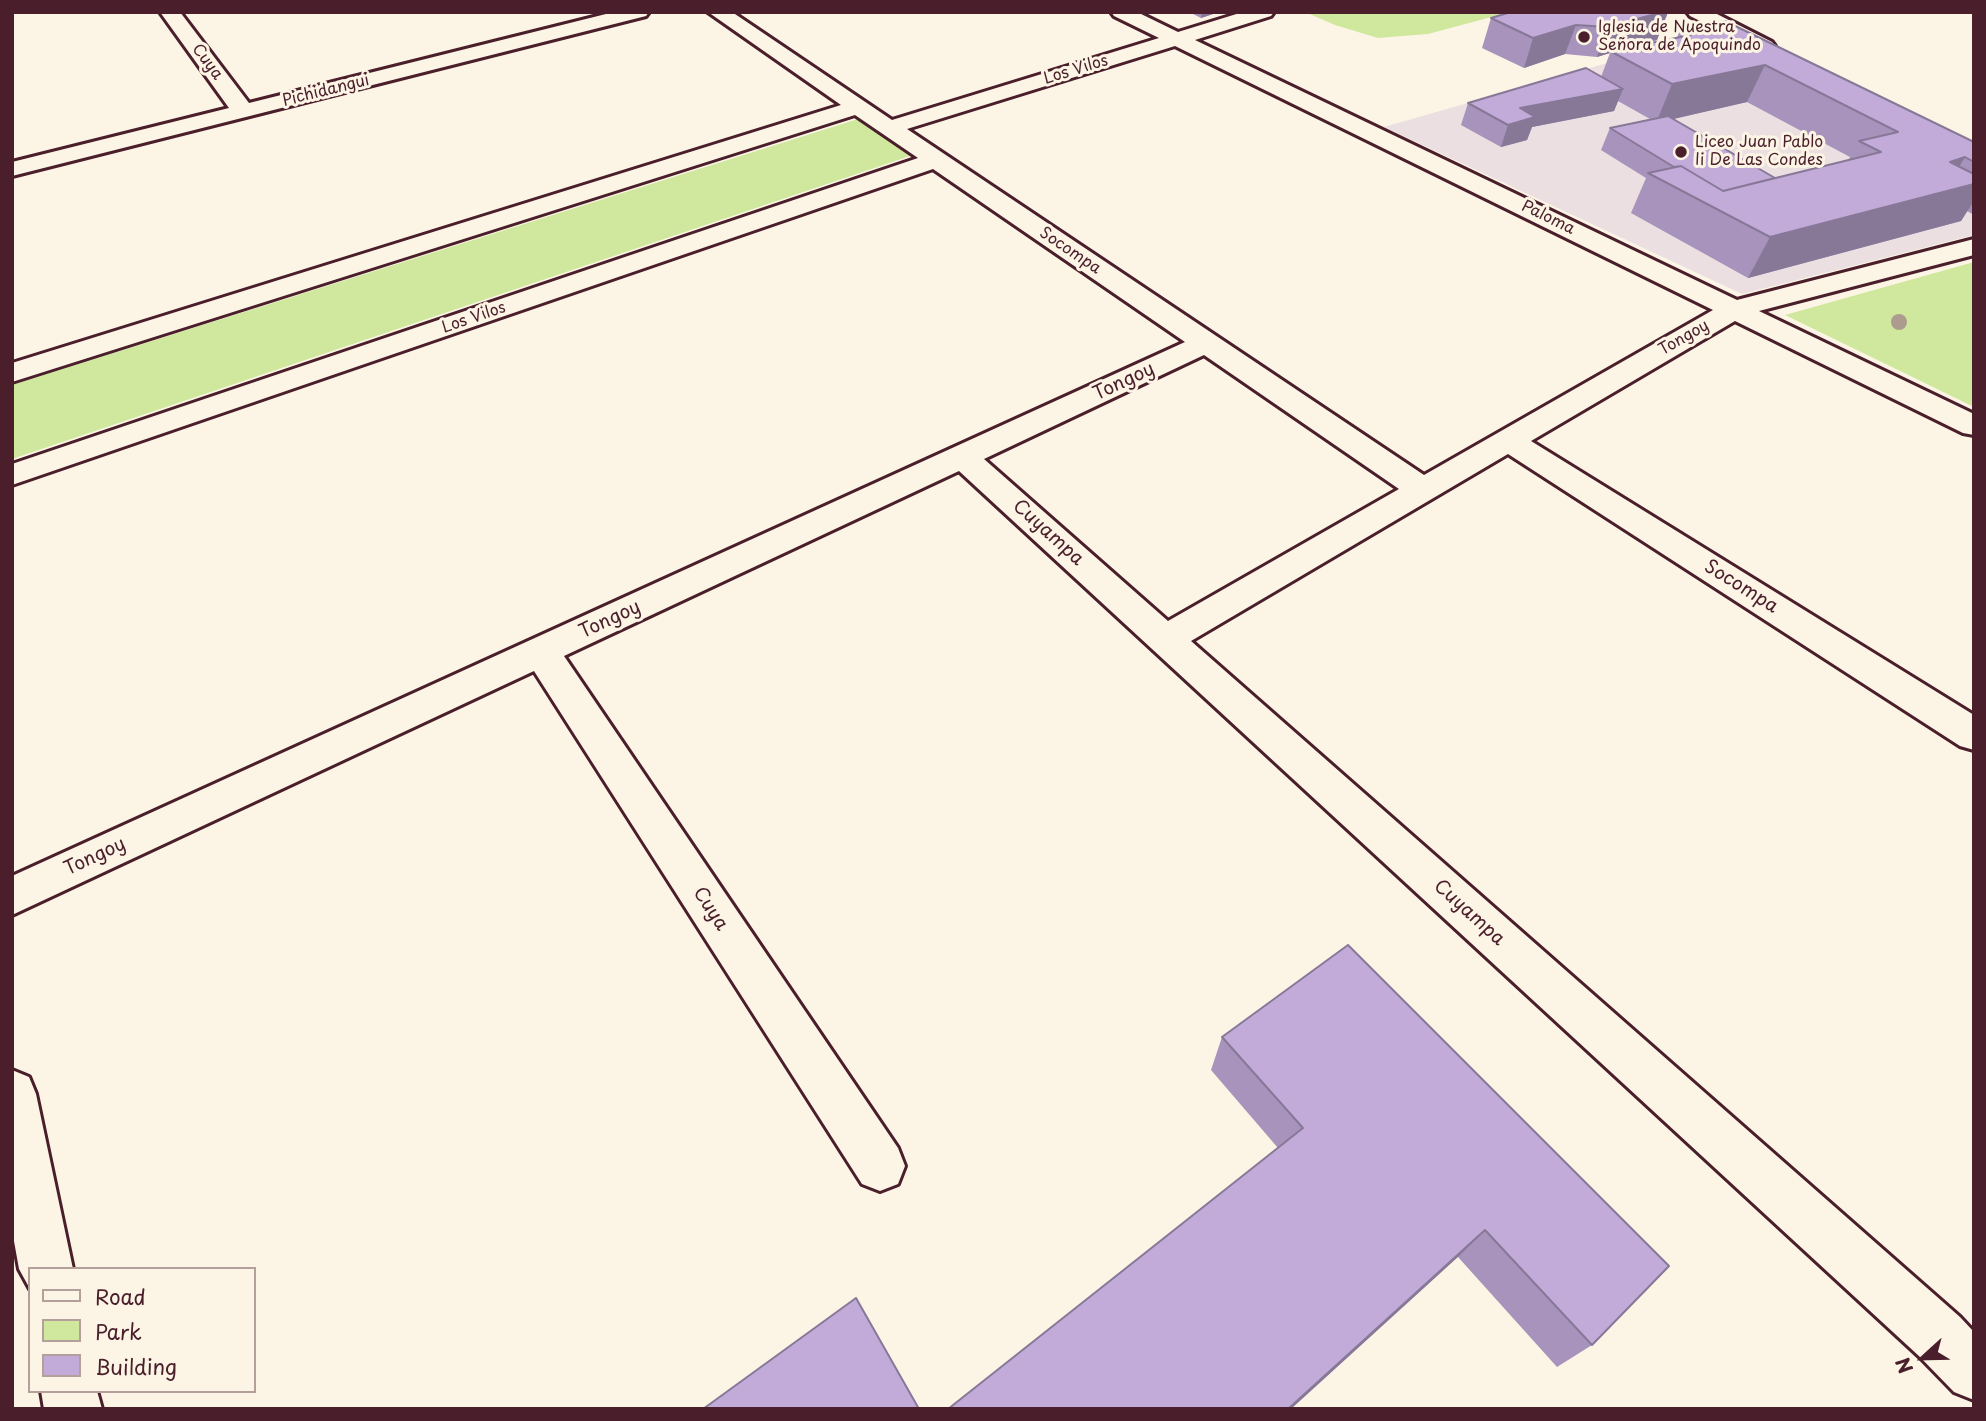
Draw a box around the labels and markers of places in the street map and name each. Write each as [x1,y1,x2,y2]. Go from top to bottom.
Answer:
place label: Iglesia de Nuestra Señora de Apoquindo [1598,18,1761,56]
marker: Iglesia de Nuestra Señora de Apoquindo [1576,29,1592,45]
place label: Liceo Juan Pablo Ii De Las Condes [1695,133,1823,171]
marker: Liceo Juan Pablo Ii De Las Condes [1673,144,1689,160]

